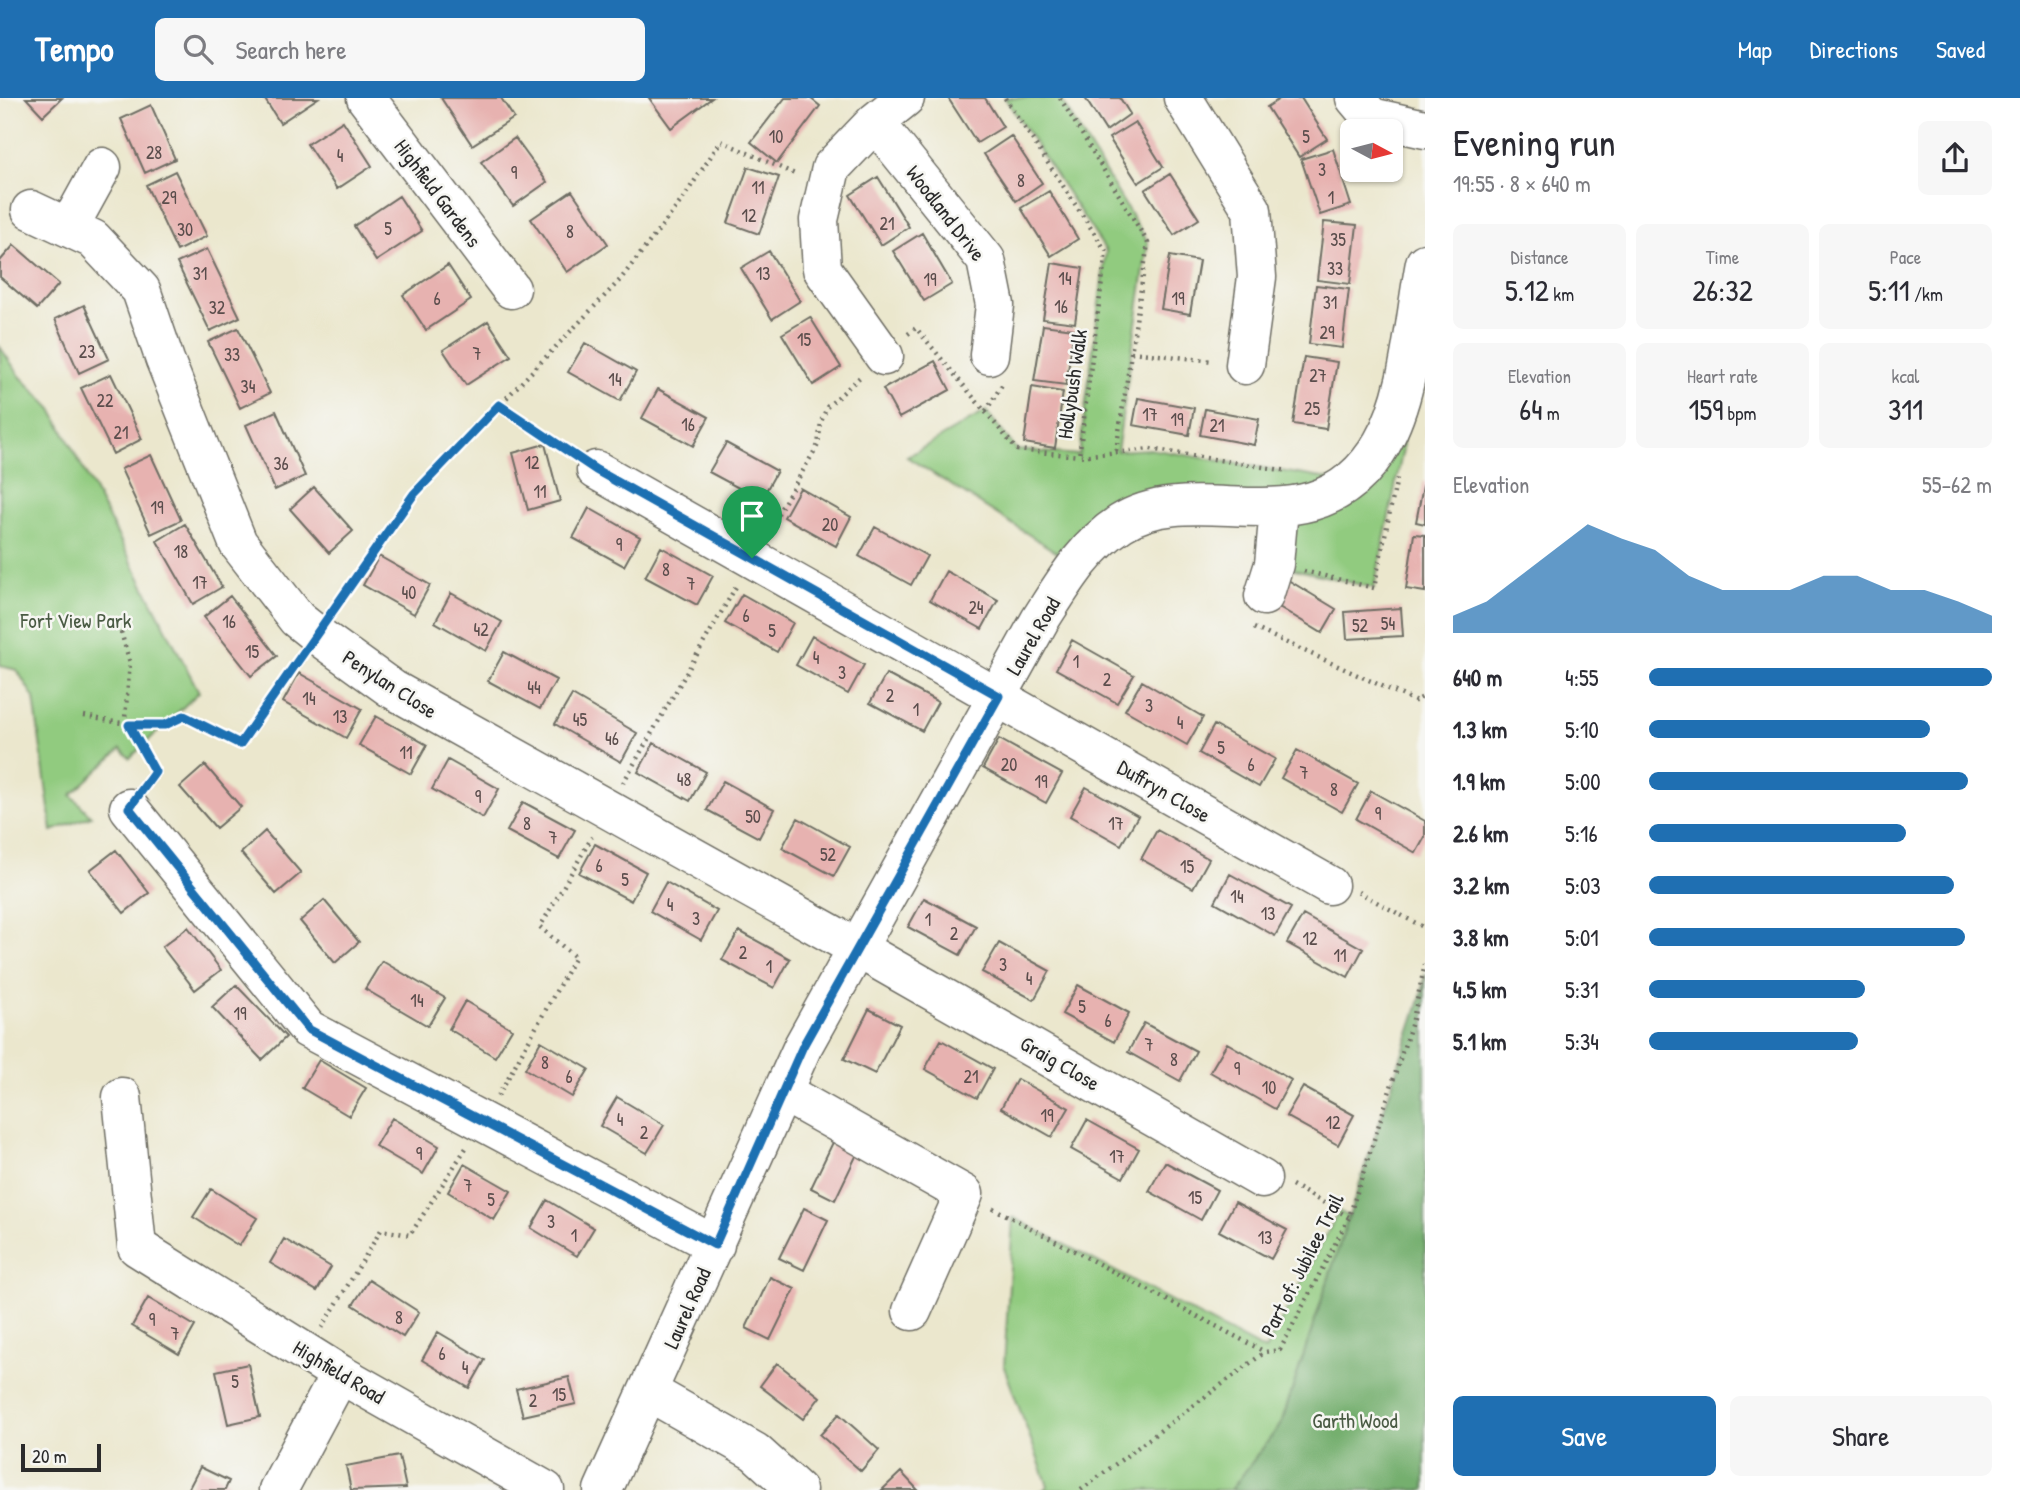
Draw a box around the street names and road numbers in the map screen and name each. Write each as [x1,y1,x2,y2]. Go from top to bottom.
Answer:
street label: Highfield Gardens [388,133,488,253]
street label: Woodland Drive [900,159,992,267]
street label: Hollybush Walk [1050,327,1094,441]
street label: Laurel Road [999,592,1067,680]
street label: Penylan Close [337,643,443,725]
street label: Duffryn Close [1112,753,1216,829]
street label: Graig Close [1015,1029,1105,1097]
street label: Part of: Jubilee Trail [1253,1188,1351,1342]
street label: Laurel Road [656,1263,718,1353]
street label: Highfield Road [288,1333,390,1411]

